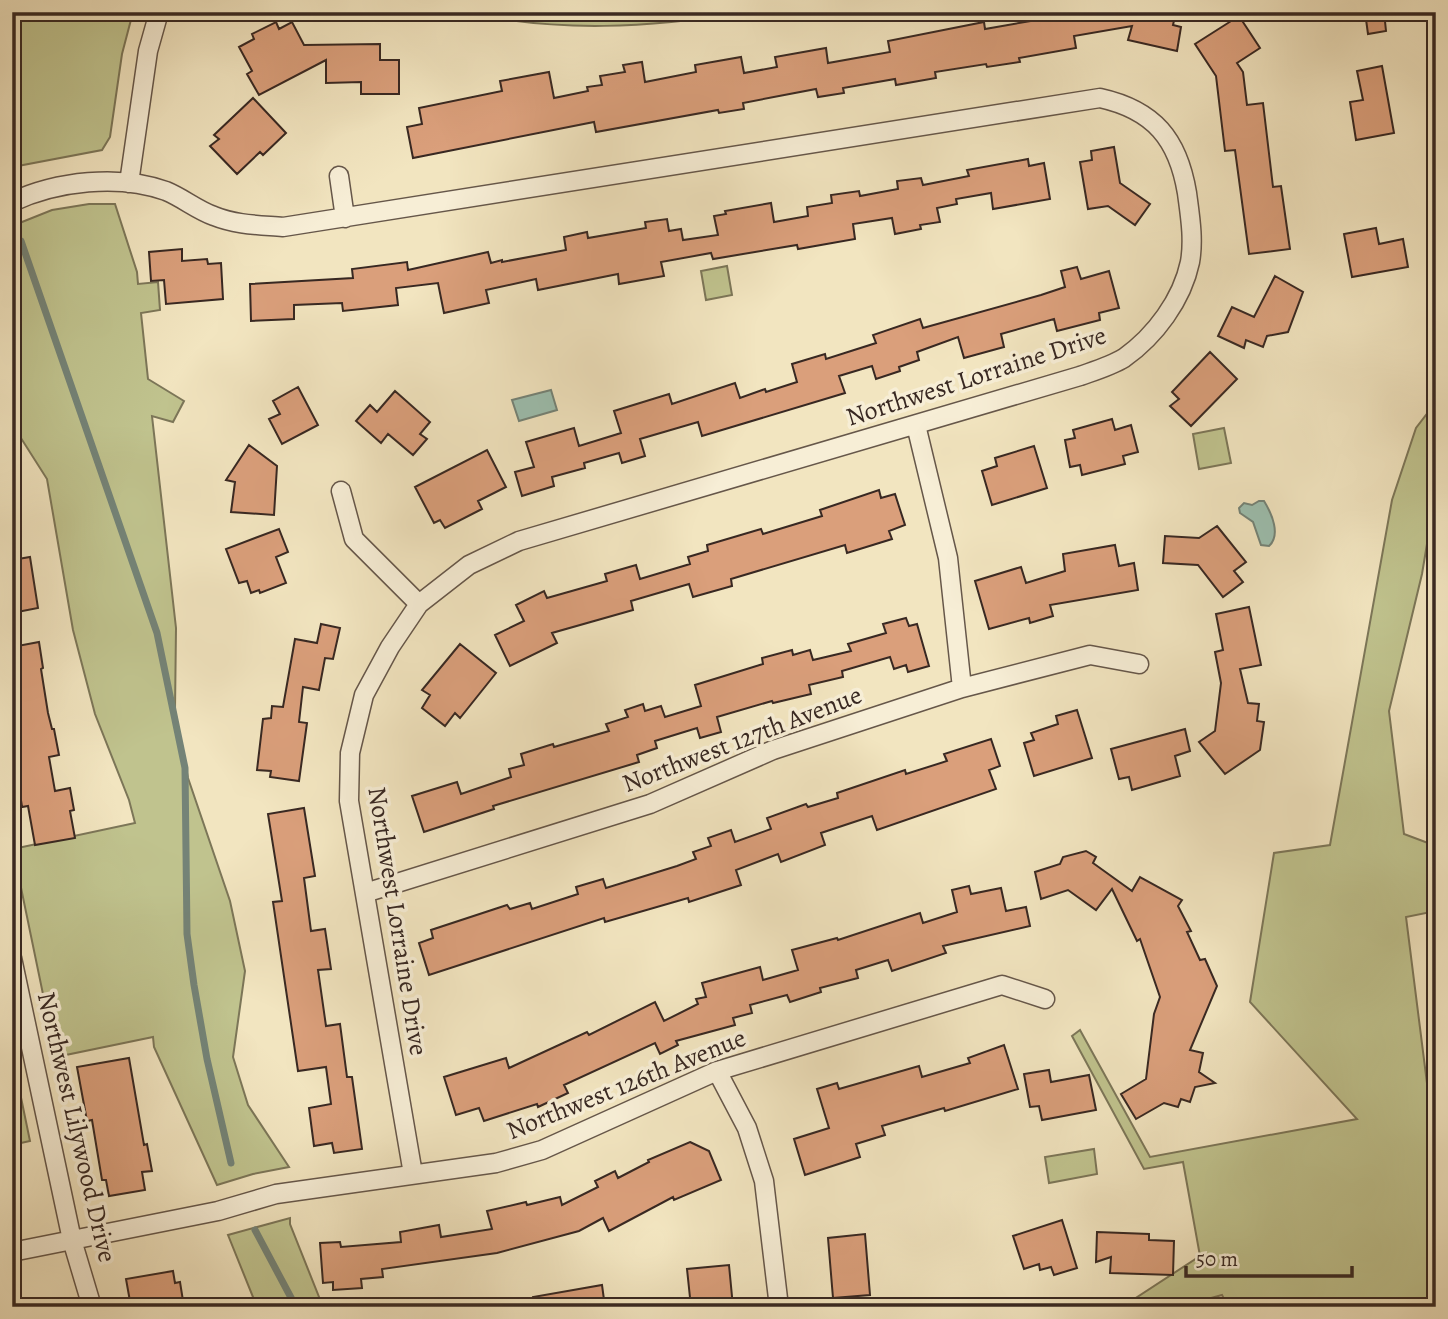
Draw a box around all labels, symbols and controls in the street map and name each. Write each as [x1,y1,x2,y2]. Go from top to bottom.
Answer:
street label: Northwest Lorraine Drive [842,317,1110,435]
street label: Northwest 127th Avenue [617,677,867,801]
street label: Northwest Lorraine Drive [359,784,437,1058]
street label: Northwest Lilywood Drive [29,988,125,1266]
street label: Northwest 126th Avenue [501,1020,751,1148]
scale bar [1186,1235,1352,1279]
text: 50 m [1196,1245,1238,1273]

